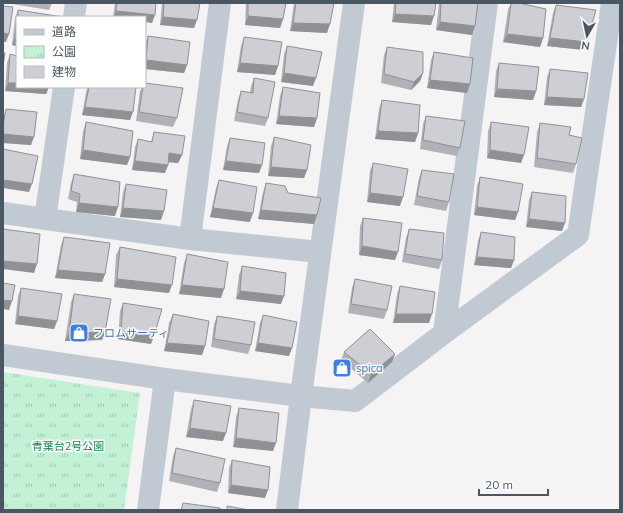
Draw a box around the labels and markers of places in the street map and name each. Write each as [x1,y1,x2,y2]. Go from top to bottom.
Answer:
shop icon: フロムサーティ [68,322,90,344]
place label: フロムサーティ [93,326,169,340]
shop icon: spica [331,357,353,379]
place label: spica [356,361,383,375]

